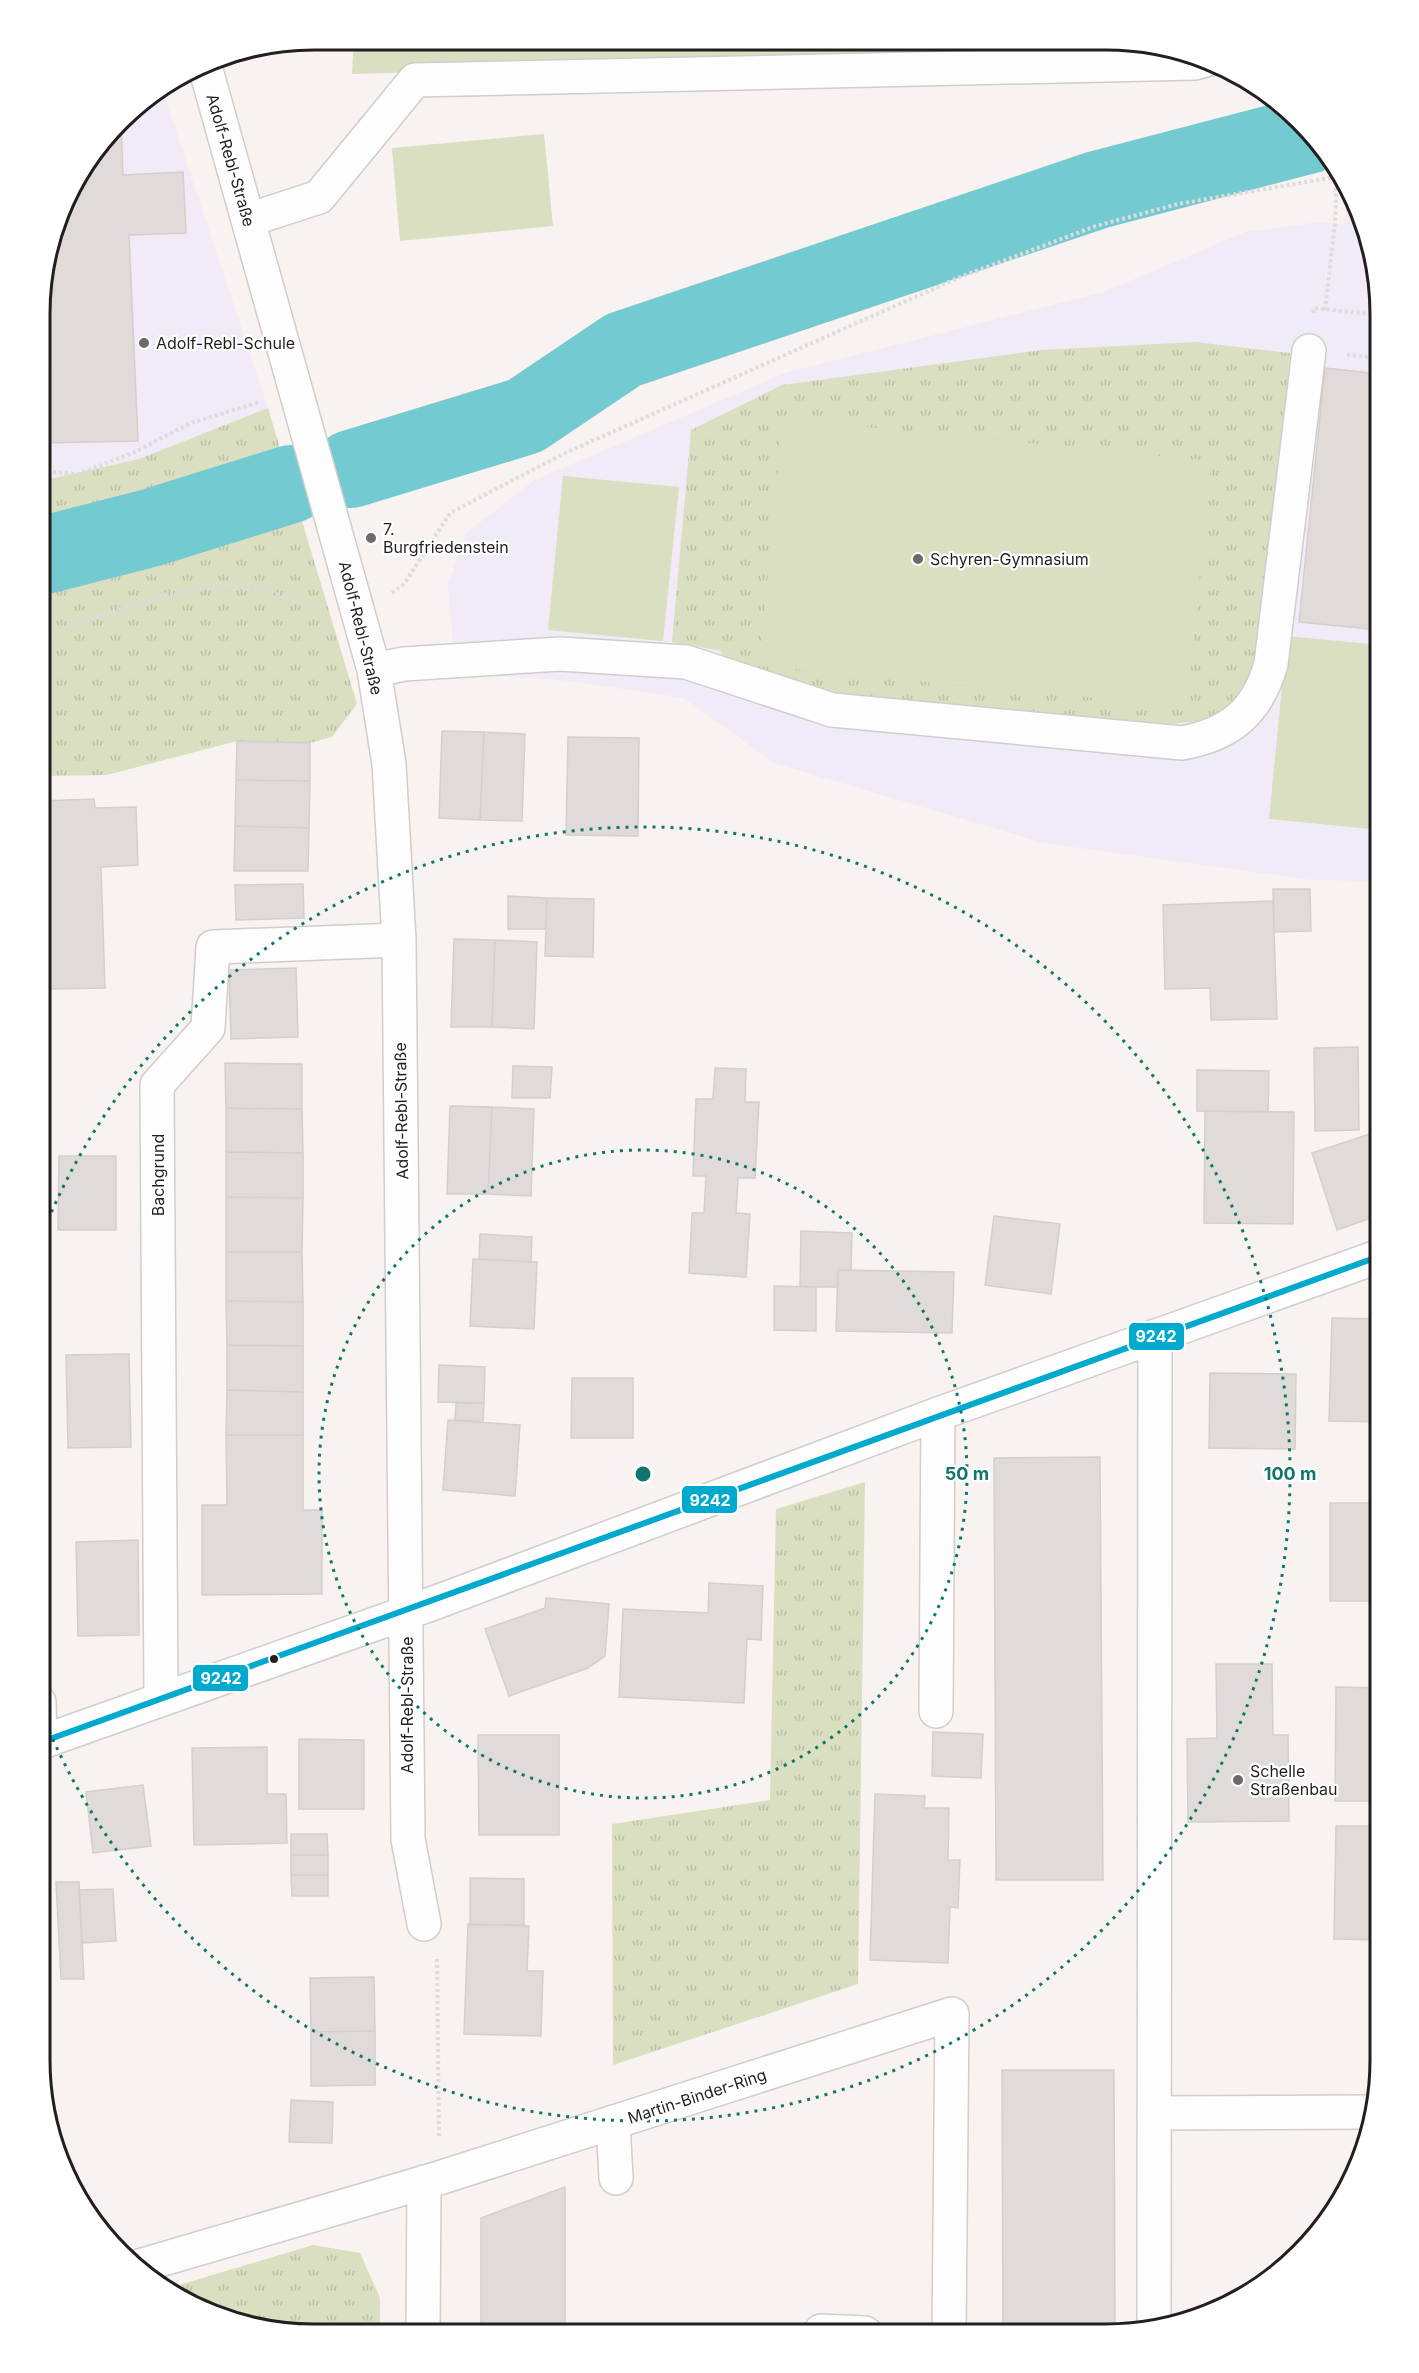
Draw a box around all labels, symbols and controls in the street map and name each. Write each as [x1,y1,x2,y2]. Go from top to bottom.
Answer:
street label: Adolf-Rebl-Straße [202,91,260,229]
place label: Adolf-Rebl-Schule [156,333,295,353]
marker: Adolf-Rebl-Schule [137,336,151,350]
place label: 7. Burgfriedenstein [383,519,509,557]
marker: 7. Burgfriedenstein [364,531,378,545]
place label: Schyren-Gymnasium [930,549,1089,569]
marker: Schyren-Gymnasium [911,552,925,566]
street label: Adolf-Rebl-Straße [335,559,387,697]
street label: Adolf-Rebl-Straße [390,1042,412,1180]
street label: Bachgrund [148,1134,168,1216]
line badge: 9242 [1128,1322,1185,1351]
text: 9242 [1135,1326,1177,1346]
text: 50 m [945,1463,989,1484]
text: 100 m [1264,1463,1316,1484]
centre of rings [633,1464,653,1484]
line badge: 9242 [681,1485,738,1514]
text: 9242 [689,1490,731,1510]
street label: Adolf-Rebl-Straße [397,1636,417,1774]
unlabelled marker [268,1653,280,1665]
line badge: 9242 [192,1664,249,1692]
text: 9242 [200,1668,242,1688]
place label: Schelle Straßenbau [1250,1761,1338,1799]
marker: Schelle Straßenbau [1231,1773,1245,1787]
street label: Martin-Binder-Ring [625,2064,769,2128]

